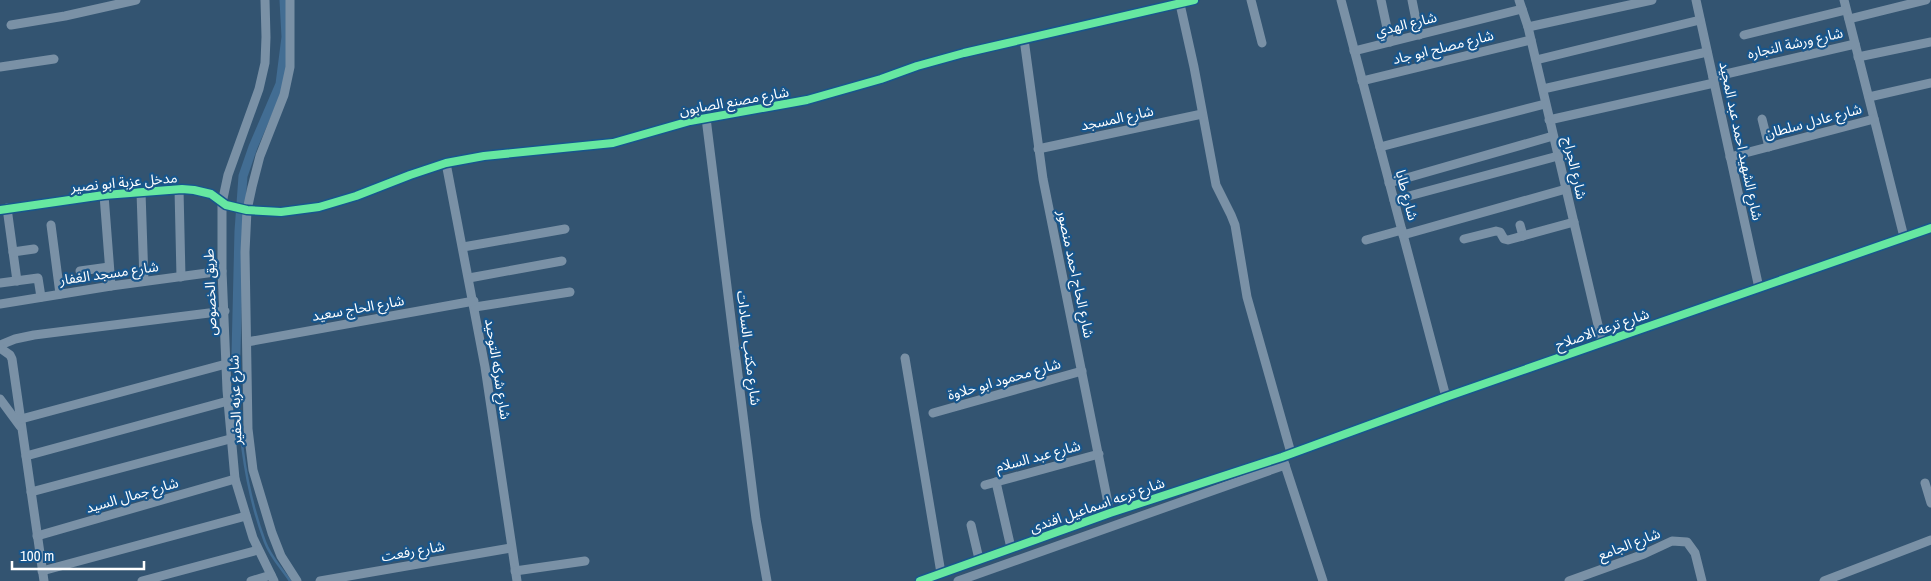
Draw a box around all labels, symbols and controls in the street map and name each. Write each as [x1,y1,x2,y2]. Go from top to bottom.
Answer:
street label: شارع الهدي [1373,8,1439,42]
street label: شارع ورشة النجاره [1745,23,1845,65]
street label: شارع مصلح ابو جاد [1391,26,1496,70]
street label: شارع الشهيد احمد عبد المجيد [1713,60,1767,222]
street label: شارع مصنع الصابون [678,83,791,121]
street label: شارع عادل سلطان [1762,99,1864,145]
street label: شارع المسجد [1079,102,1155,136]
street label: شارع الجراج [1557,135,1591,202]
street label: مدخل عزبة ابو نصير [69,168,178,196]
street label: شارع طابا [1390,168,1422,223]
street label: شارع الحاج احمد منصور [1052,208,1098,340]
street label: طريق الخصوص [199,248,222,336]
street label: شارع مسجد الغفار [57,257,160,291]
street label: شارع مكتب السادات [731,290,765,407]
street label: شارع الحاج سعيد [310,291,406,327]
street label: شارع ترعه الاصلاح [1553,304,1652,355]
street label: شارع شركه التوحيد [479,317,515,421]
street label: شارع محمود ابو حلاوة [945,354,1063,406]
street label: شارع عزبه الحفير [224,355,248,446]
street label: شارع عبد السلام [994,436,1083,478]
street label: شارع جمال السيد [84,473,181,519]
street label: شارع ترعه اسماعيل افندى [1027,473,1168,538]
street label: شارع الجامع [1595,524,1663,566]
street label: شارع رفعت [380,537,446,567]
scale bar [12,538,145,570]
text: 100 m [20,545,54,566]

